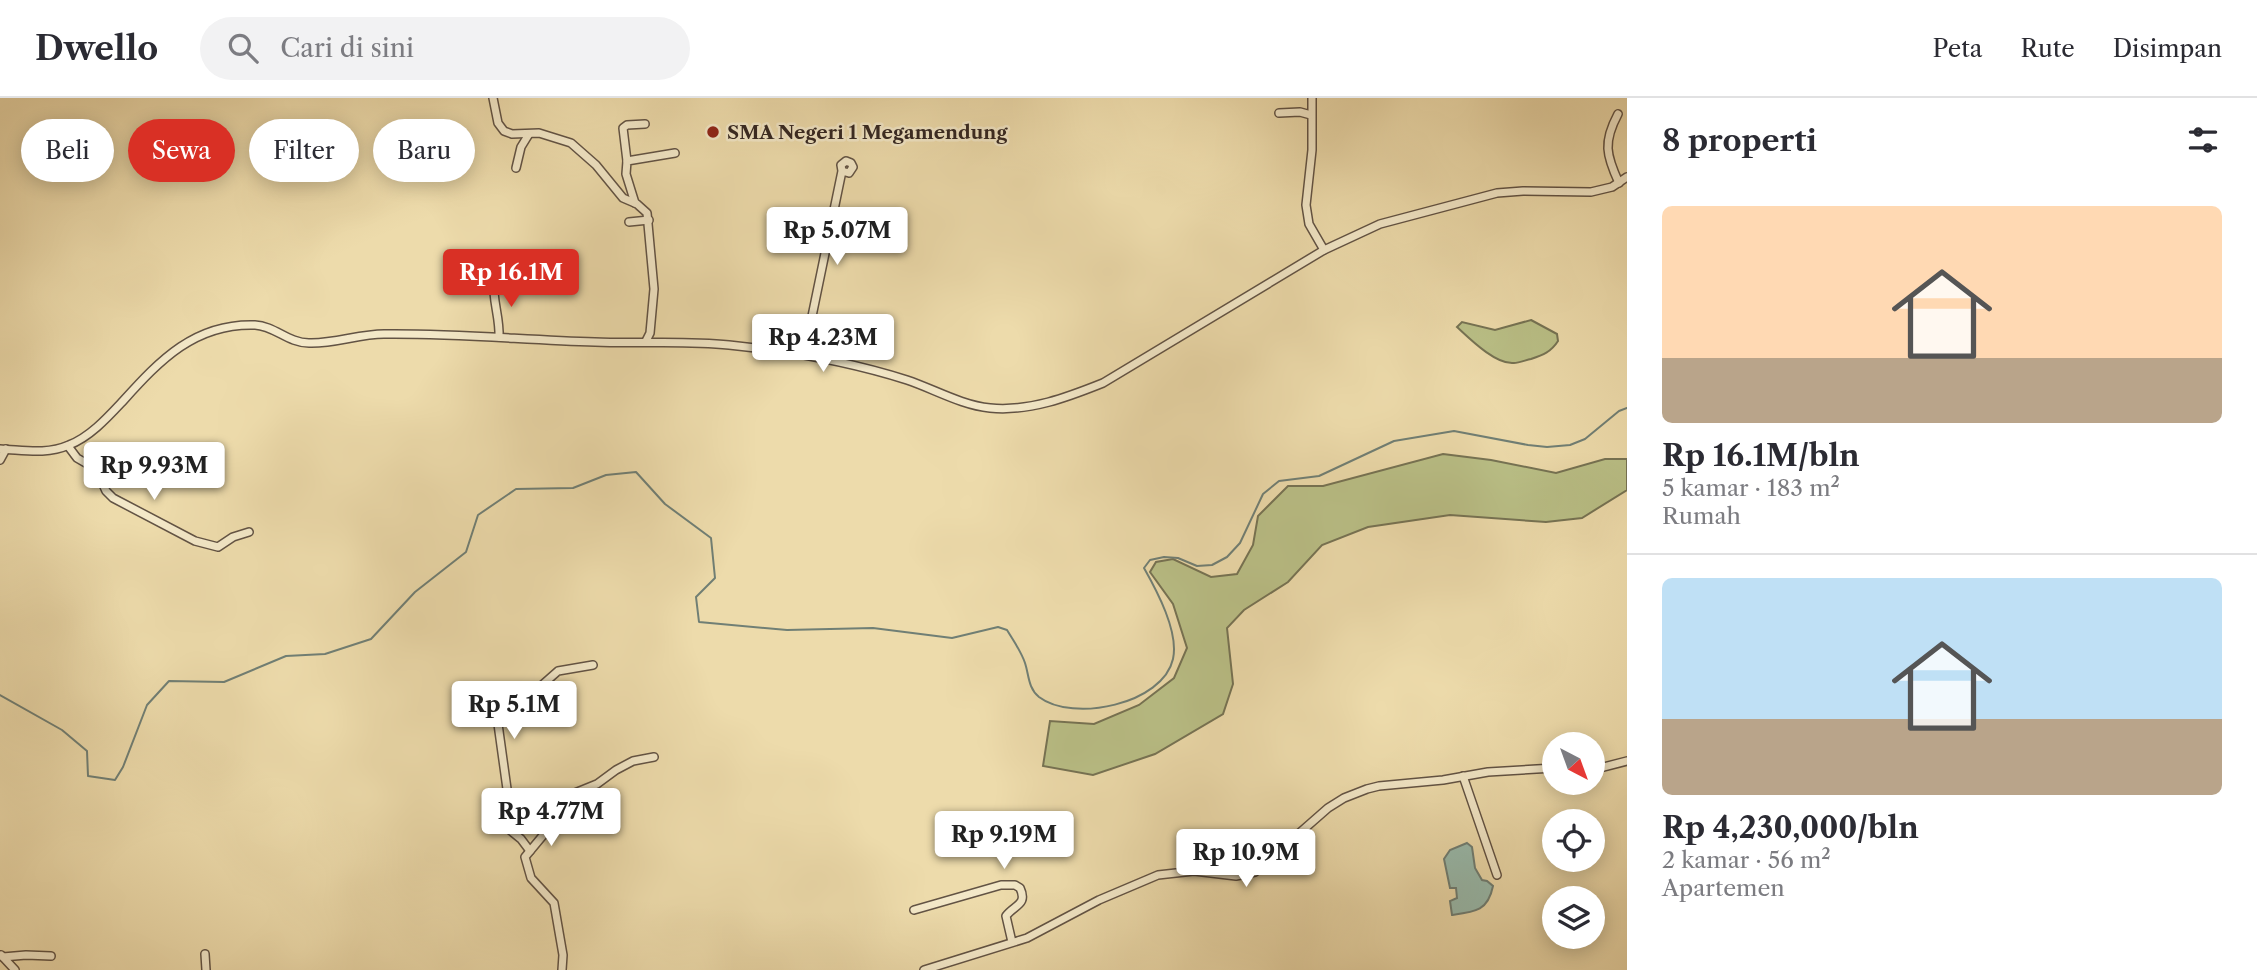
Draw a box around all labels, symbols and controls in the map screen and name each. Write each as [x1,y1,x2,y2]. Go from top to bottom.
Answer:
search box [200,17,690,80]
text: Dwello [35,28,158,69]
icon: search [224,29,262,67]
text: Cari di sini [280,32,414,64]
text: Peta [1933,34,1982,63]
text: Rute [2020,34,2075,63]
text: Disimpan [2113,34,2222,63]
chip: Beli [21,119,114,182]
chip: Sewa [128,119,235,182]
chip: Filter [249,119,359,182]
chip: Baru [373,119,475,182]
place label: SMA Negeri 1 Megamendung [727,121,1008,144]
icon: filters [2184,121,2222,159]
text: 8 properti [1662,122,1817,159]
marker: SMA Negeri 1 Megamendung [705,124,721,140]
pin: Rp 5.07M [765,208,909,267]
text: Rp 5.07M [783,216,891,244]
pin: Rp 16.1M [439,250,583,309]
icon: home [1879,251,2005,377]
text: Rp 16.1M [459,258,563,286]
pin: Rp 4.23M [751,314,895,374]
text: Rp 4.23M [768,323,878,351]
text: Rp 16.1M/bln [1662,437,1860,474]
pin: Rp 9.93M [82,442,226,502]
text: Rp 9.93M [100,451,208,479]
text: 5 kamar · 183 m² [1662,474,1840,502]
text: Rumah [1662,502,1741,530]
icon: home [1879,623,2005,749]
pin: Rp 5.1M [449,682,579,741]
text: Rp 5.1M [468,690,560,718]
north arrow [1542,732,1605,794]
map controls [1542,732,1605,949]
pin: Rp 4.77M [479,788,623,848]
text: Rp 4.77M [497,797,605,825]
button: locate [1542,809,1605,872]
text: Rp 4,230,000/bln [1662,809,1919,846]
pin: Rp 9.19M [932,812,1076,871]
text: Rp 9.19M [951,820,1057,848]
pin: Rp 10.9M [1174,830,1318,889]
text: Rp 10.9M [1192,838,1300,866]
text: 2 kamar · 56 m² [1662,846,1831,874]
text: Apartemen [1662,874,1785,902]
button: layers [1542,886,1605,949]

